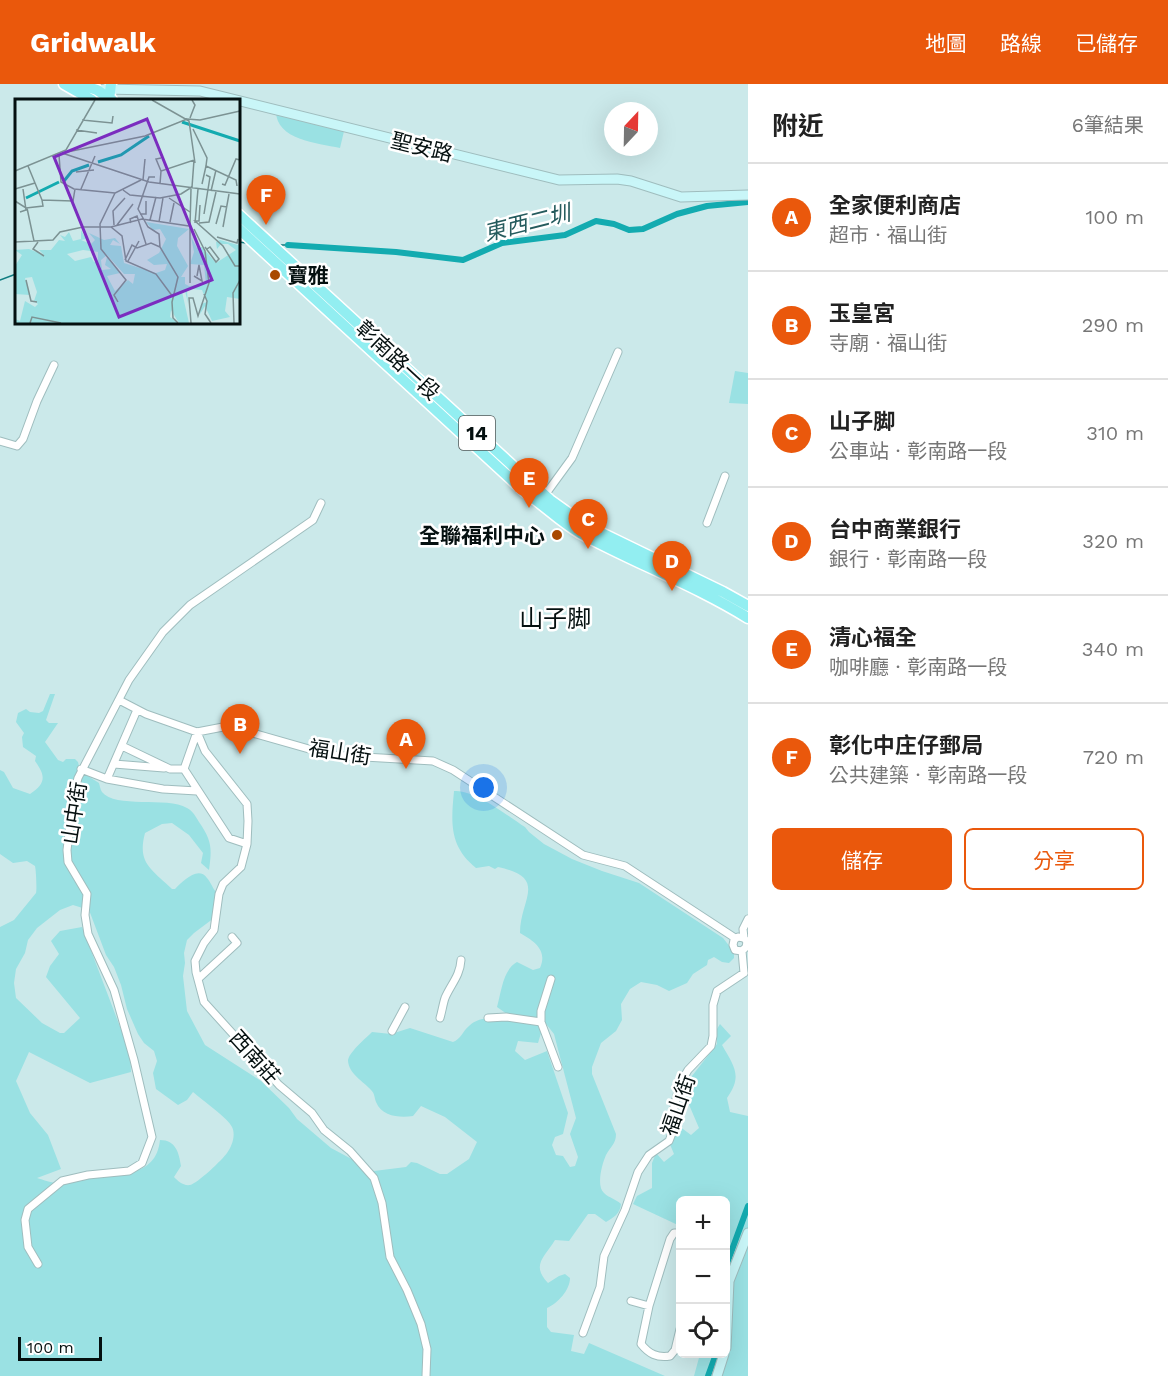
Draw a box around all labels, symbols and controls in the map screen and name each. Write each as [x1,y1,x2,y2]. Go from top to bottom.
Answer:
text: Gridwalk [30,26,156,59]
text: 地圖 [925,31,967,56]
text: 路線 [1000,31,1042,56]
text: 已儲存 [1075,31,1138,56]
inset map [15,99,240,324]
north arrow [604,102,658,156]
text: 附近 [772,111,824,141]
text: 6筆結果 [1072,113,1144,137]
street label: 聖安路 [388,127,456,167]
pin: F [246,176,286,225]
text: 全家便利商店 [829,193,961,218]
water label: 東西二圳 [481,200,576,246]
text: A [785,205,798,229]
text: 100 m [1085,205,1144,229]
text: 超市 · 福山街 [829,223,947,247]
place label: 寶雅 [287,263,329,288]
marker: 寶雅 [268,268,282,282]
text: 玉皇宮 [829,301,895,326]
text: B [785,313,798,337]
text: 290 m [1082,313,1144,337]
street label: 彰南路一段 [351,315,445,405]
text: 寺廟 · 福山街 [829,331,947,355]
text: 山子脚 [829,409,895,434]
road number: 14 [459,416,495,450]
text: C [785,421,798,445]
text: 310 m [1086,421,1144,445]
text: 公車站 · 彰南路一段 [829,439,1007,463]
pin: E [510,458,548,508]
pin: C [568,500,608,549]
text: 台中商業銀行 [829,517,961,542]
place label: 全聯福利中心 [419,523,545,548]
marker: 全聯福利中心 [550,528,564,542]
text: D [784,529,799,553]
text: 320 m [1082,529,1144,553]
pin: D [652,542,692,591]
text: 銀行 · 彰南路一段 [829,547,987,571]
district label: 山子脚 [519,605,591,633]
text: 清心福全 [829,625,917,650]
text: E [785,637,798,661]
text: 340 m [1082,637,1144,661]
text: 咖啡廳 · 彰南路一段 [829,655,1007,679]
pin: B [220,704,260,754]
pin: A [386,720,426,769]
text: 彰化中庄仔郵局 [829,733,983,758]
street label: 福山街 [307,735,373,769]
text: F [785,745,798,769]
text: 720 m [1083,745,1144,769]
text: 公共建築 · 彰南路一段 [829,763,1027,787]
your location [469,773,498,802]
street label: 山中街 [57,780,91,846]
button: 儲存 [772,828,952,890]
button: 分享 [964,828,1144,890]
street label: 西南莊 [225,1025,285,1089]
street label: 福山街 [656,1071,700,1139]
map controls [676,1196,730,1358]
button: + [676,1196,730,1250]
button: − [676,1250,730,1304]
button: locate [676,1304,730,1358]
scale bar [18,1334,102,1362]
text: 100 m [27,1338,74,1357]

